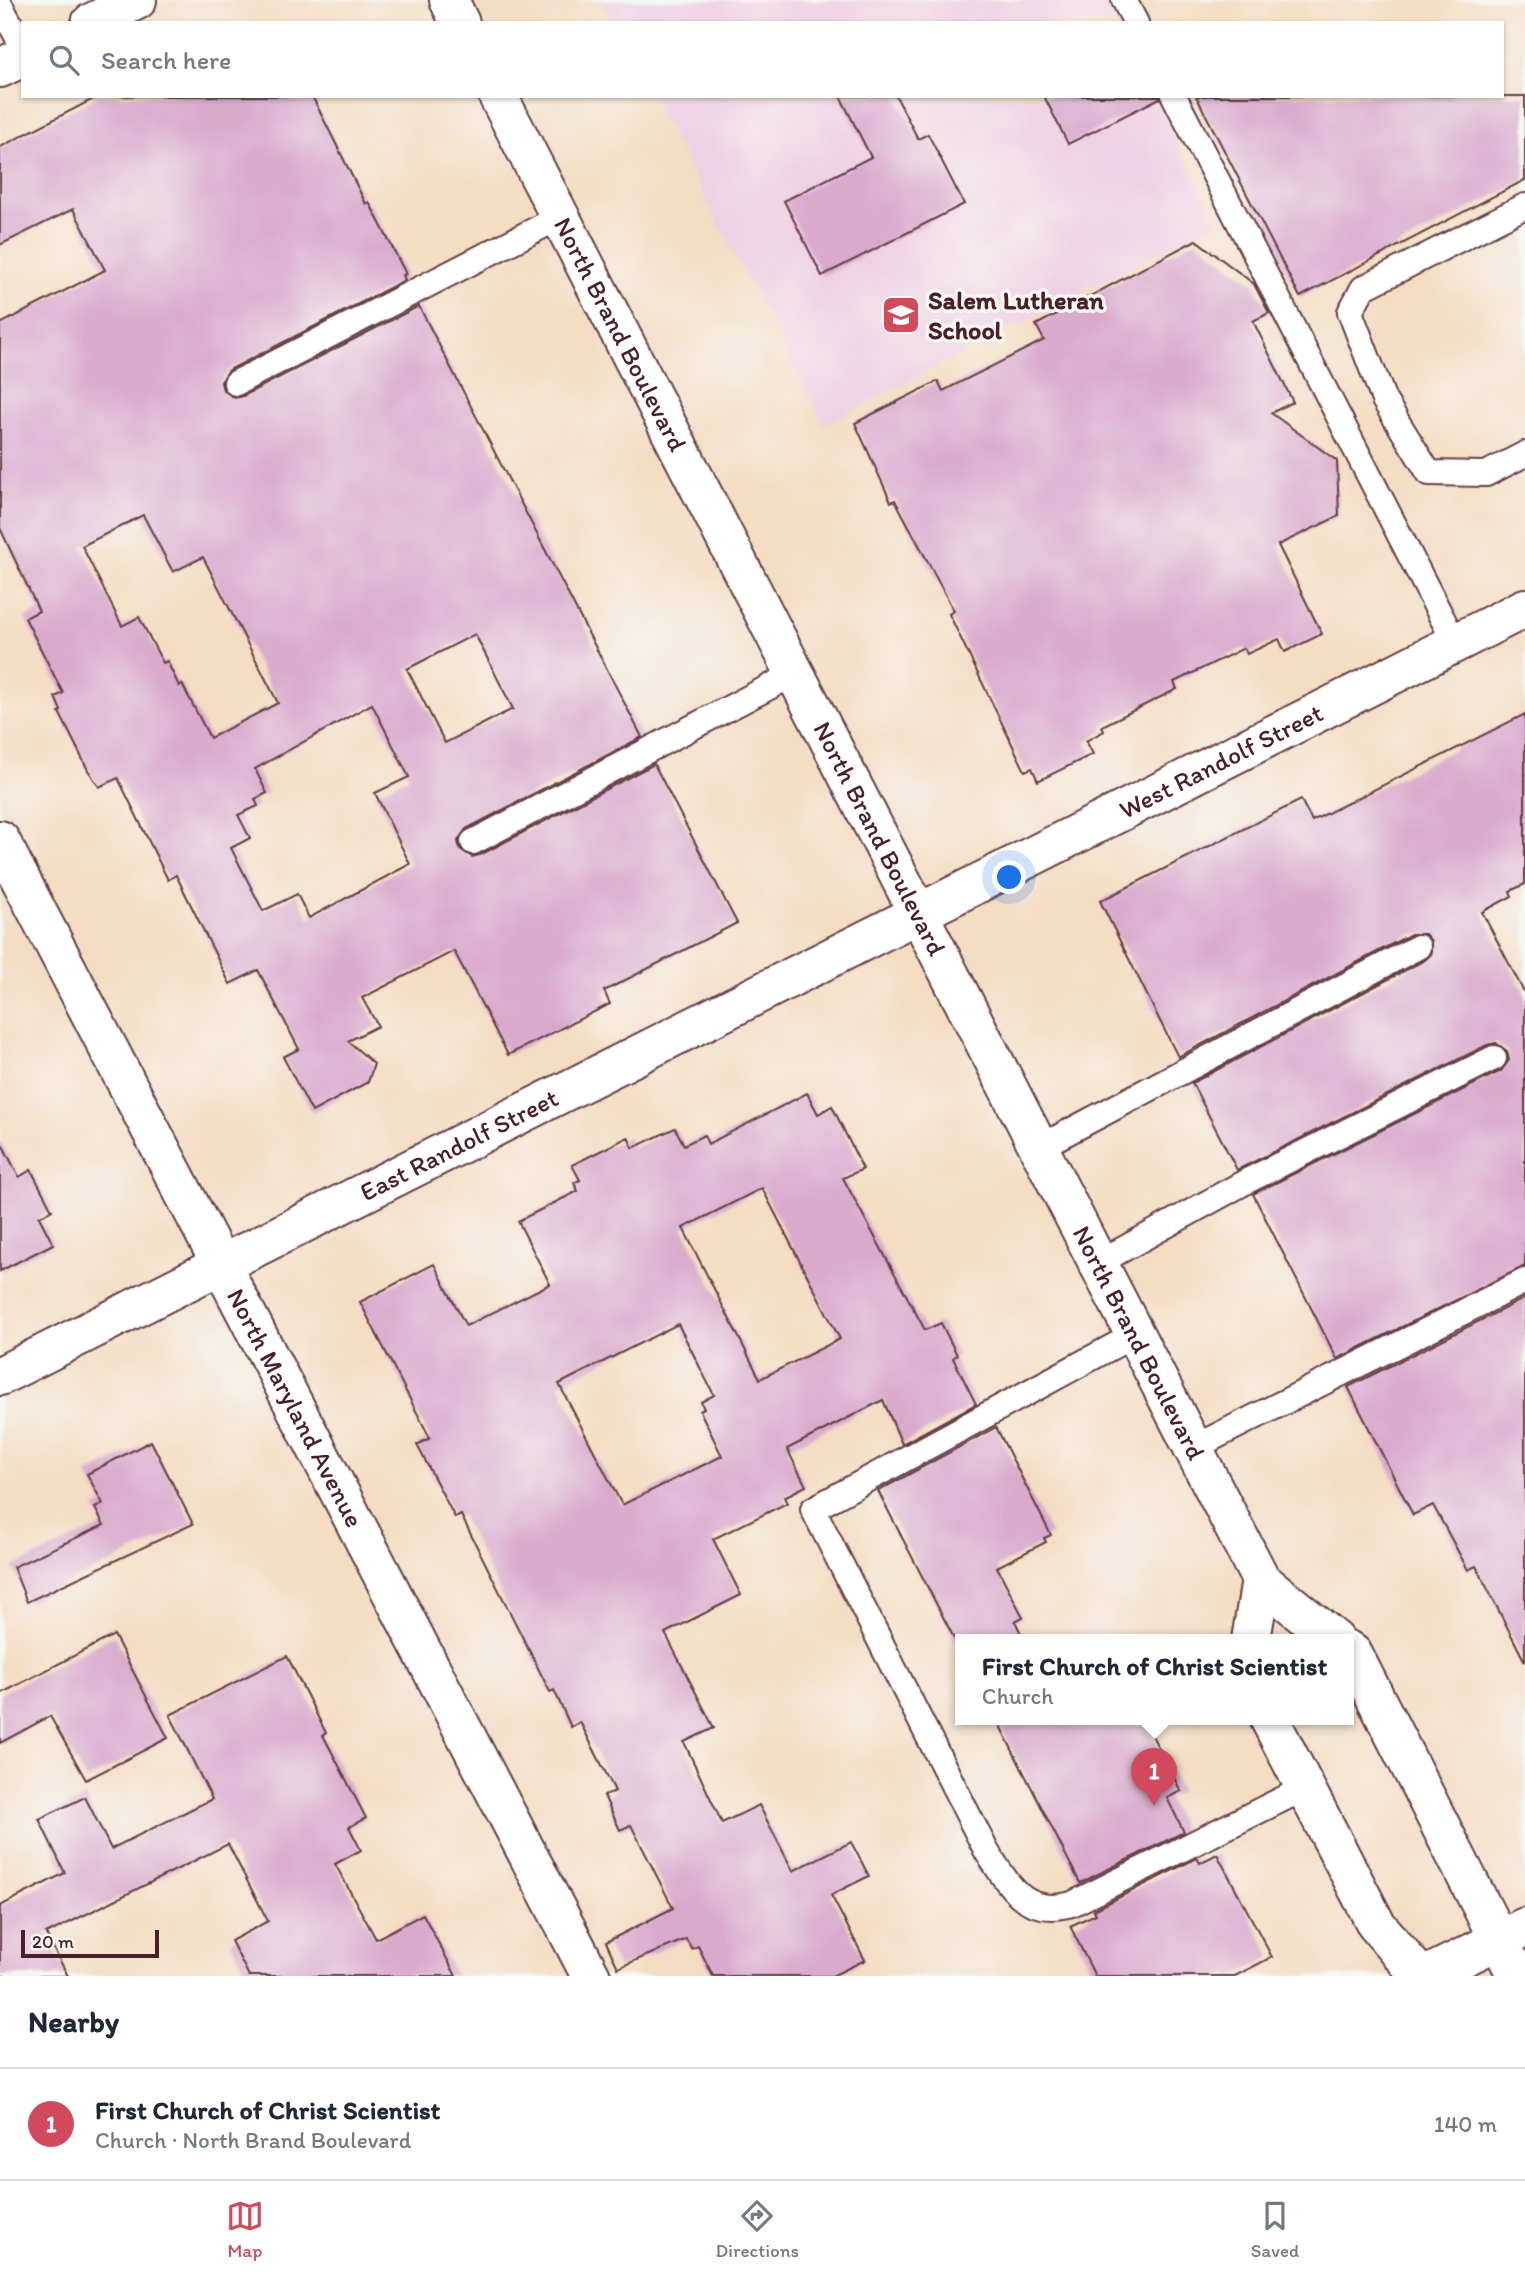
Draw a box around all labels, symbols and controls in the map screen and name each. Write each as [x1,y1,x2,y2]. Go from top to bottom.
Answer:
search box [21,21,1504,98]
icon: search [45,41,83,79]
text: Search here [101,44,231,76]
street label: North Brand Boulevard [547,212,694,457]
place label: Salem Lutheran School [928,284,1104,346]
school or university icon: Salem Lutheran School [880,294,922,336]
street label: West Randolf Street [1114,696,1328,826]
street label: North Brand Boulevard [806,716,954,962]
your location [992,860,1026,894]
street label: East Randolf Street [355,1081,564,1208]
street label: North Brand Boulevard [1066,1220,1213,1466]
street label: North Maryland Avenue [220,1283,371,1533]
popup [955,1634,1354,1725]
text: First Church of Christ Scientist [982,1650,1327,1682]
text: Church [982,1682,1054,1710]
pin: 1 [1131,1748,1177,1806]
scale bar [21,1927,159,1959]
text: 20 m [32,1930,74,1953]
text: Nearby [28,2003,119,2040]
text: First Church of Christ Scientist [95,2094,440,2126]
text: 1 [46,2110,56,2138]
text: 140 m [1434,2110,1497,2138]
text: Church · North Brand Boulevard [95,2126,411,2154]
tab: Map [226,2197,264,2262]
tab: Directions [715,2197,799,2262]
tab: Saved [1251,2197,1299,2262]

